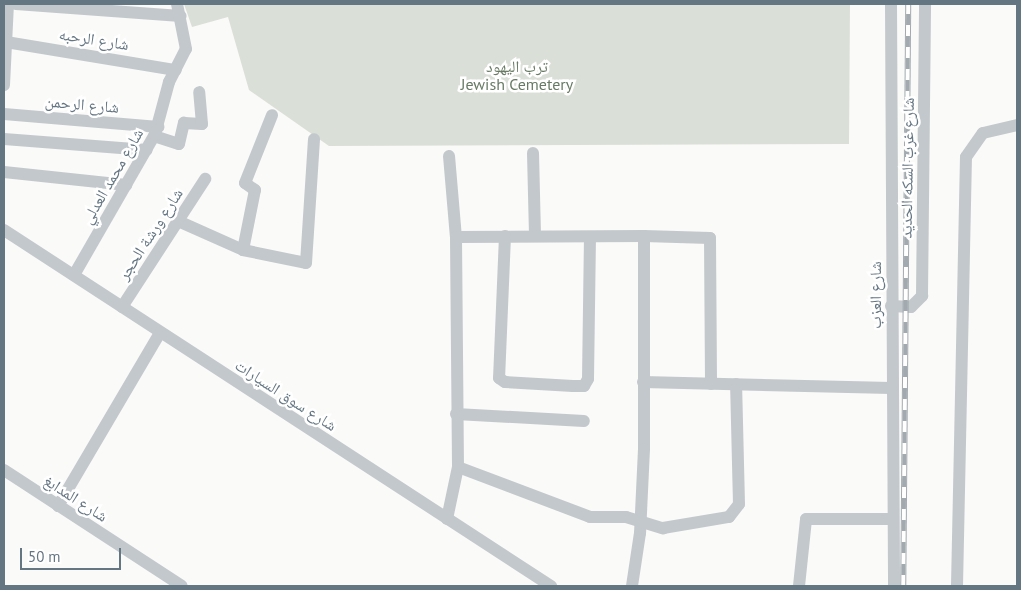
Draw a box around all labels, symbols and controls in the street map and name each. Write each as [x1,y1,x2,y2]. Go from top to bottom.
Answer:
street label: شارع الرحبه [58,24,130,54]
park label: ترب اليهود Jewish Cemetery [461,56,573,94]
street label: شارع الرحمن [44,91,120,117]
street label: شارع غرب السكه الحديد [896,97,918,239]
street label: شارع محمد العدلي [77,125,147,227]
street label: شارع ورشة الحجر [113,185,187,283]
street label: شارع العزب [865,261,885,329]
street label: شارع سوق السيارات [232,355,340,435]
street label: شارع المدابغ [41,470,111,526]
scale bar [22,538,124,570]
text: 50 m [28,547,61,566]

